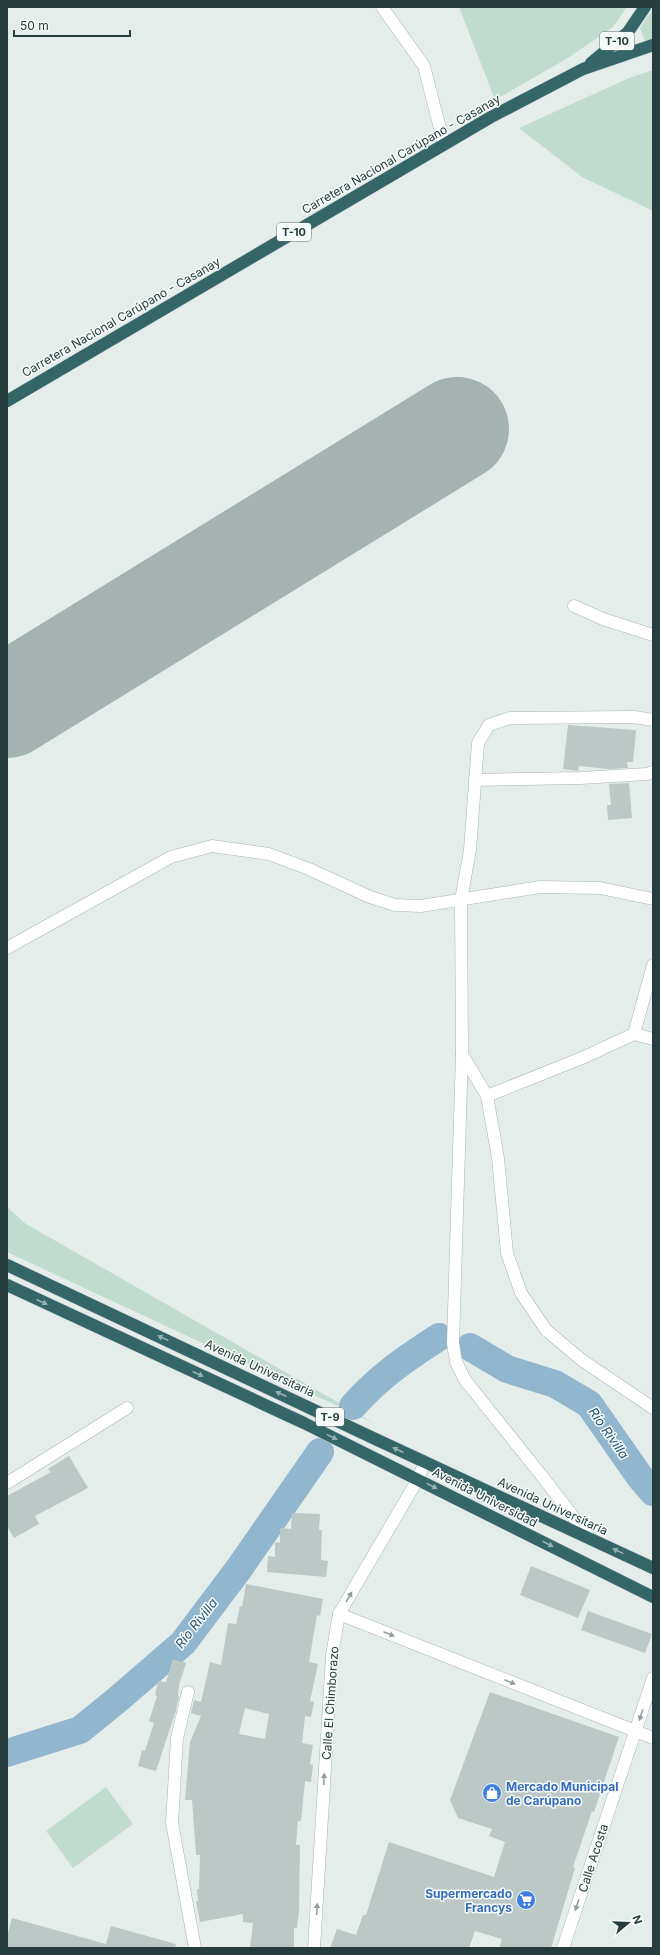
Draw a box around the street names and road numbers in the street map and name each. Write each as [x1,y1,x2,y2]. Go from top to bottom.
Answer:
road number: T-10 [600,32,634,50]
street label: Carretera Nacional Carúpano - Casanay [299,91,503,217]
road number: T-10 [277,223,311,241]
street label: Carretera Nacional Carúpano - Casanay [19,254,223,380]
street label: Avenida Universitaria [203,1336,317,1400]
road number: T-9 [316,1408,344,1426]
street label: Avenida Universidad [430,1464,540,1530]
street label: Avenida Universitaria [496,1474,610,1538]
street label: Calle El Chimborazo [319,1646,341,1760]
street label: Calle Acosta [575,1822,611,1894]

